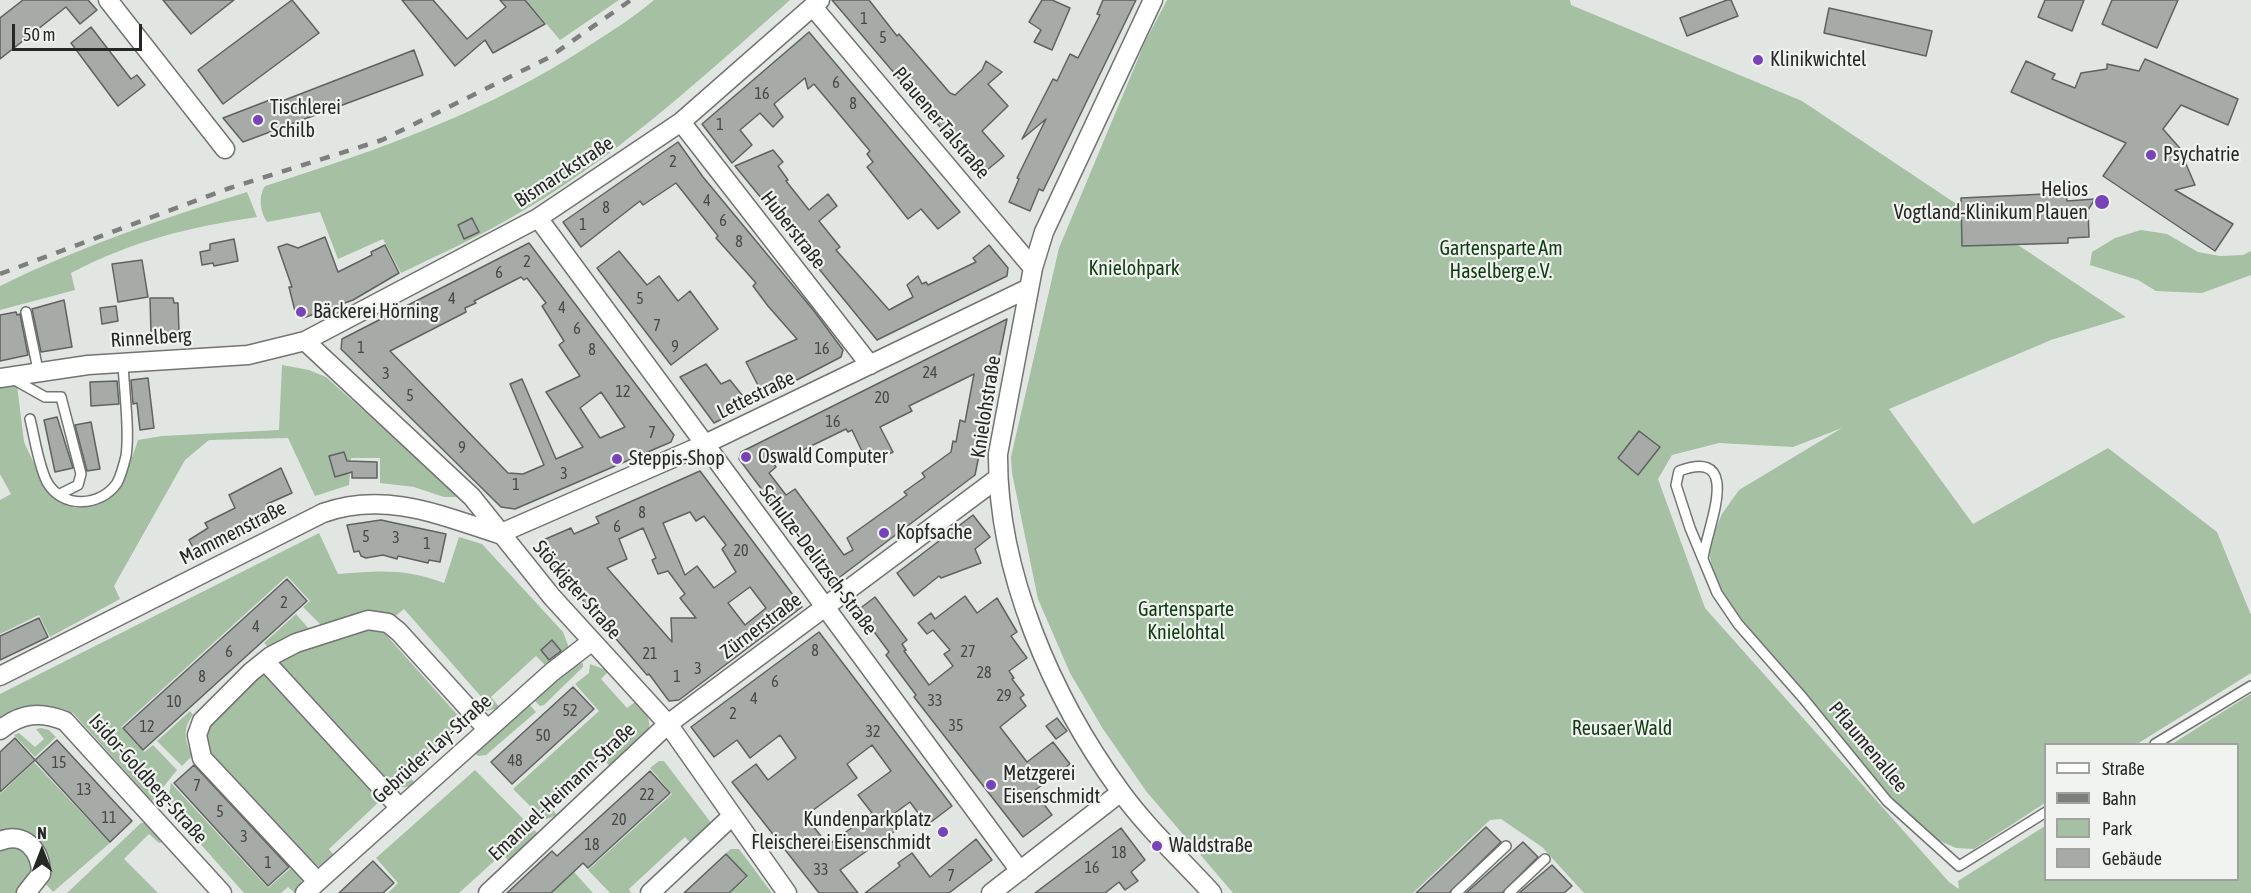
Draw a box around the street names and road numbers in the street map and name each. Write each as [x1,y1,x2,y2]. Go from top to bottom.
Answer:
street label: Plauener Talstraße [887,62,995,184]
street label: Bismarckstraße [510,131,618,213]
street label: Huberstraße [755,186,831,274]
street label: Rinnelberg [110,323,192,353]
street label: Knielohstraße [966,354,1006,460]
street label: Lettestraße [713,366,799,424]
street label: Schulze-Delitzsch-Straße [754,480,882,640]
street label: Mammenstraße [176,496,290,570]
street label: Stöckigter Straße [528,536,626,644]
street label: Zürnerstraße [716,588,806,664]
street label: Gebrüder-Lay-Straße [368,689,496,809]
street label: Pflaumenallee [1823,697,1913,797]
street label: Isidor-Goldberg-Straße [84,709,212,849]
street label: Emanuel-Heimann-Straße [484,718,640,866]

